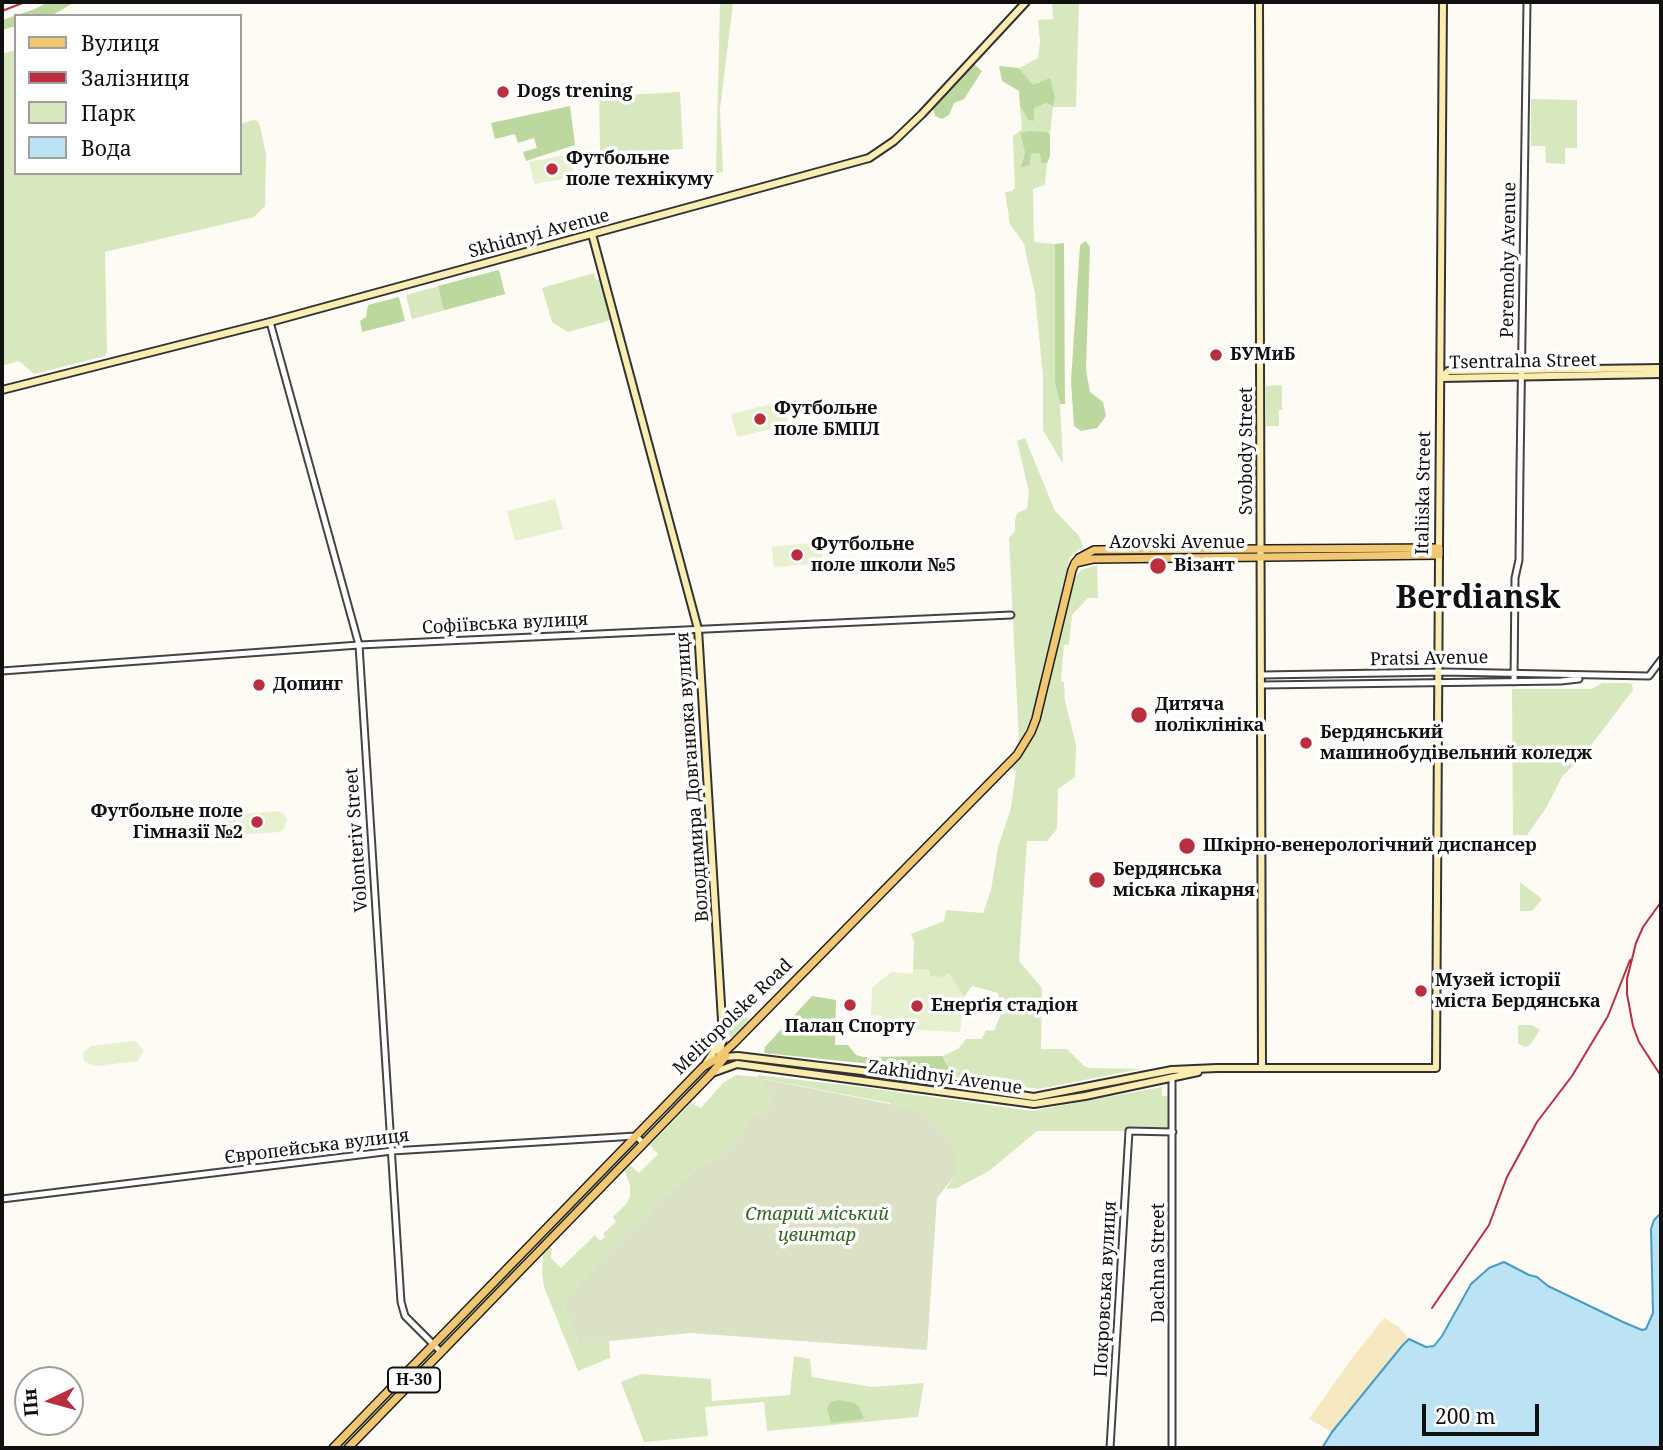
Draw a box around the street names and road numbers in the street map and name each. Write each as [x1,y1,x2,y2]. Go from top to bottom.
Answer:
street label: Peremohy Avenue [1497,182,1521,338]
street label: Skhidnyi Avenue [466,205,612,263]
street label: Tsentralna Street [1449,350,1597,374]
street label: Svobody Street [1236,387,1258,515]
street label: Italiiska Street [1412,431,1436,555]
street label: Azovski Avenue [1109,532,1245,554]
street label: Софіївська вулиця [421,609,589,639]
street label: Володимира Довганюка вулиця [672,631,714,923]
street label: Pratsi Avenue [1370,647,1488,671]
street label: Volonteriv Street [341,767,373,913]
street label: Melitopolske Road [669,955,797,1079]
street label: Zakhidnyi Avenue [866,1056,1024,1100]
street label: Європейська вулиця [223,1125,411,1169]
street label: Покровська вулиця [1091,1200,1121,1378]
street label: Dachna Street [1148,1203,1170,1323]
road number: Н-30 [388,1368,440,1392]

